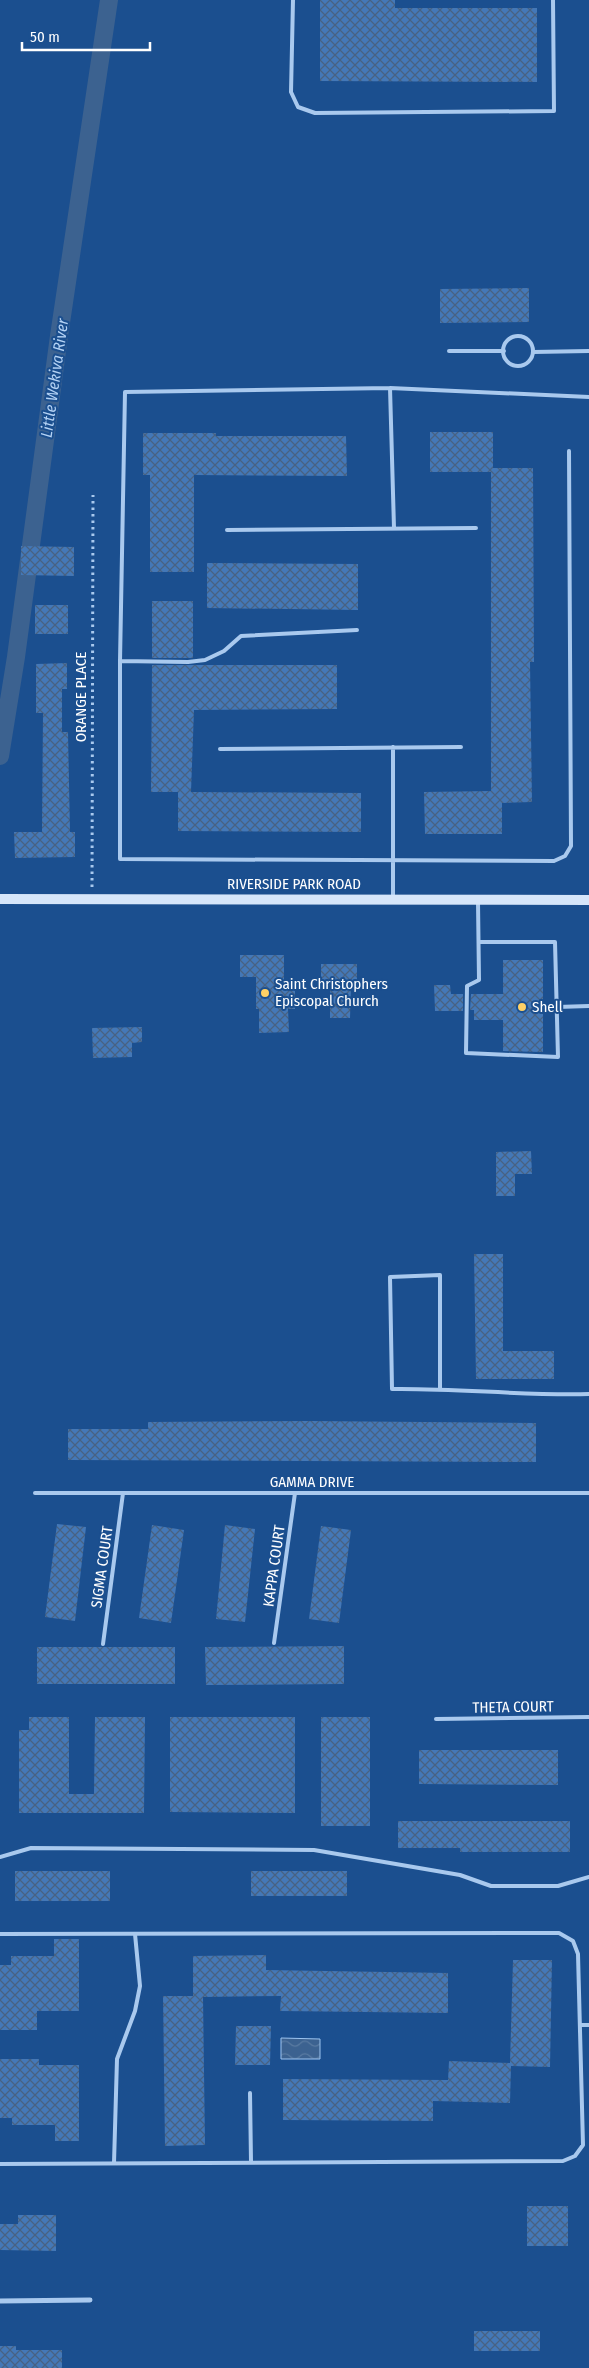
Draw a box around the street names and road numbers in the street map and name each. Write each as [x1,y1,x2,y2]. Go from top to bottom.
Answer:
street label: ORANGE PLACE [72,652,90,742]
street label: RIVERSIDE PARK ROAD [227,875,361,893]
street label: GAMMA DRIVE [270,1473,354,1491]
street label: KAPPA COURT [259,1524,289,1608]
street label: SIGMA COURT [87,1525,117,1609]
street label: THETA COURT [472,1697,554,1717]

